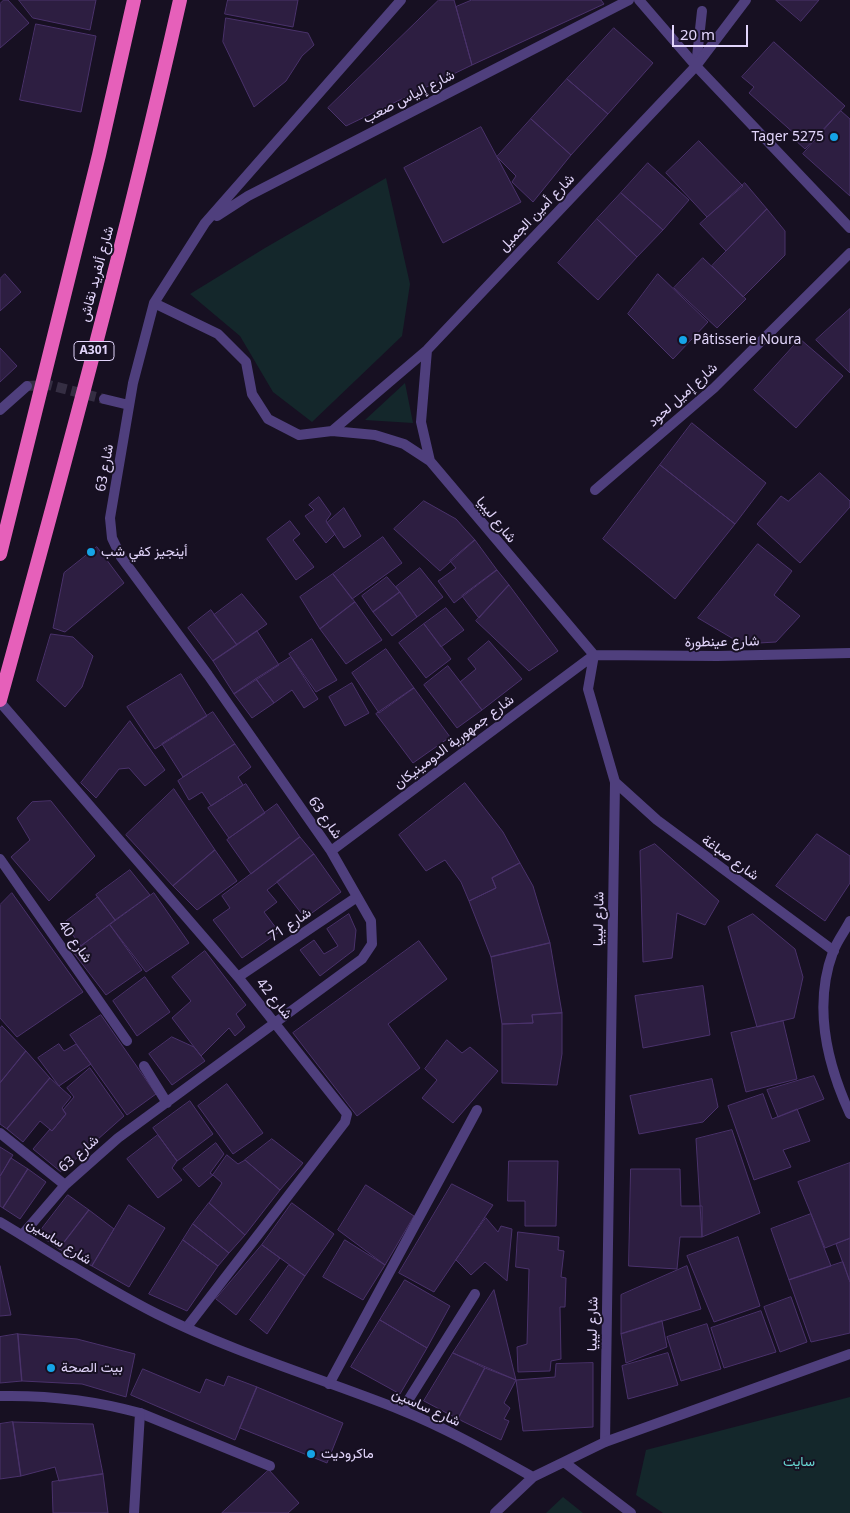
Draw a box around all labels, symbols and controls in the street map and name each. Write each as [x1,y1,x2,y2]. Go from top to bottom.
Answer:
scale bar [675,15,751,47]
text: 20 m [680,24,715,44]
street label: شارع إلياس صعب [360,67,458,127]
place label: Tager 5275 [752,129,824,145]
marker: Tager 5275 [828,131,840,143]
street label: شارع أمين الجميل [496,171,578,255]
street label: شارع ألفريد نقاش [76,224,118,324]
place label: Pâtisserie Noura [693,332,801,348]
marker: Pâtisserie Noura [677,334,689,346]
road number: A301 [74,342,114,361]
street label: شارع إميل لحود [645,359,721,431]
street label: شارع 63 [93,443,117,493]
street label: شارع ليبيا [472,494,520,546]
place label: أينجيز كفي شب [101,544,187,560]
marker: أينجيز كفي شب [85,546,97,558]
street label: شارع عينطورة [684,633,760,651]
street label: شارع جمهورية الدومينيكان [391,691,517,793]
street label: شارع 63 [304,794,346,842]
street label: شارع صباغة [698,832,762,884]
street label: شارع ليبيا [590,892,608,946]
street label: شارع 71 [265,905,315,945]
street label: شارع 40 [54,918,96,966]
street label: شارع 42 [252,975,296,1023]
street label: شارع 63 [55,1132,103,1176]
street label: شارع ساسين [24,1215,94,1269]
street label: شارع ليبيا [584,1297,602,1351]
place label: بيت الصحة [61,1360,123,1376]
marker: بيت الصحة [45,1362,57,1374]
street label: شارع ساسين [389,1385,463,1431]
place label: ماكروديت [321,1446,374,1462]
marker: ماكروديت [305,1448,317,1460]
park label: سايت [783,1454,815,1470]

